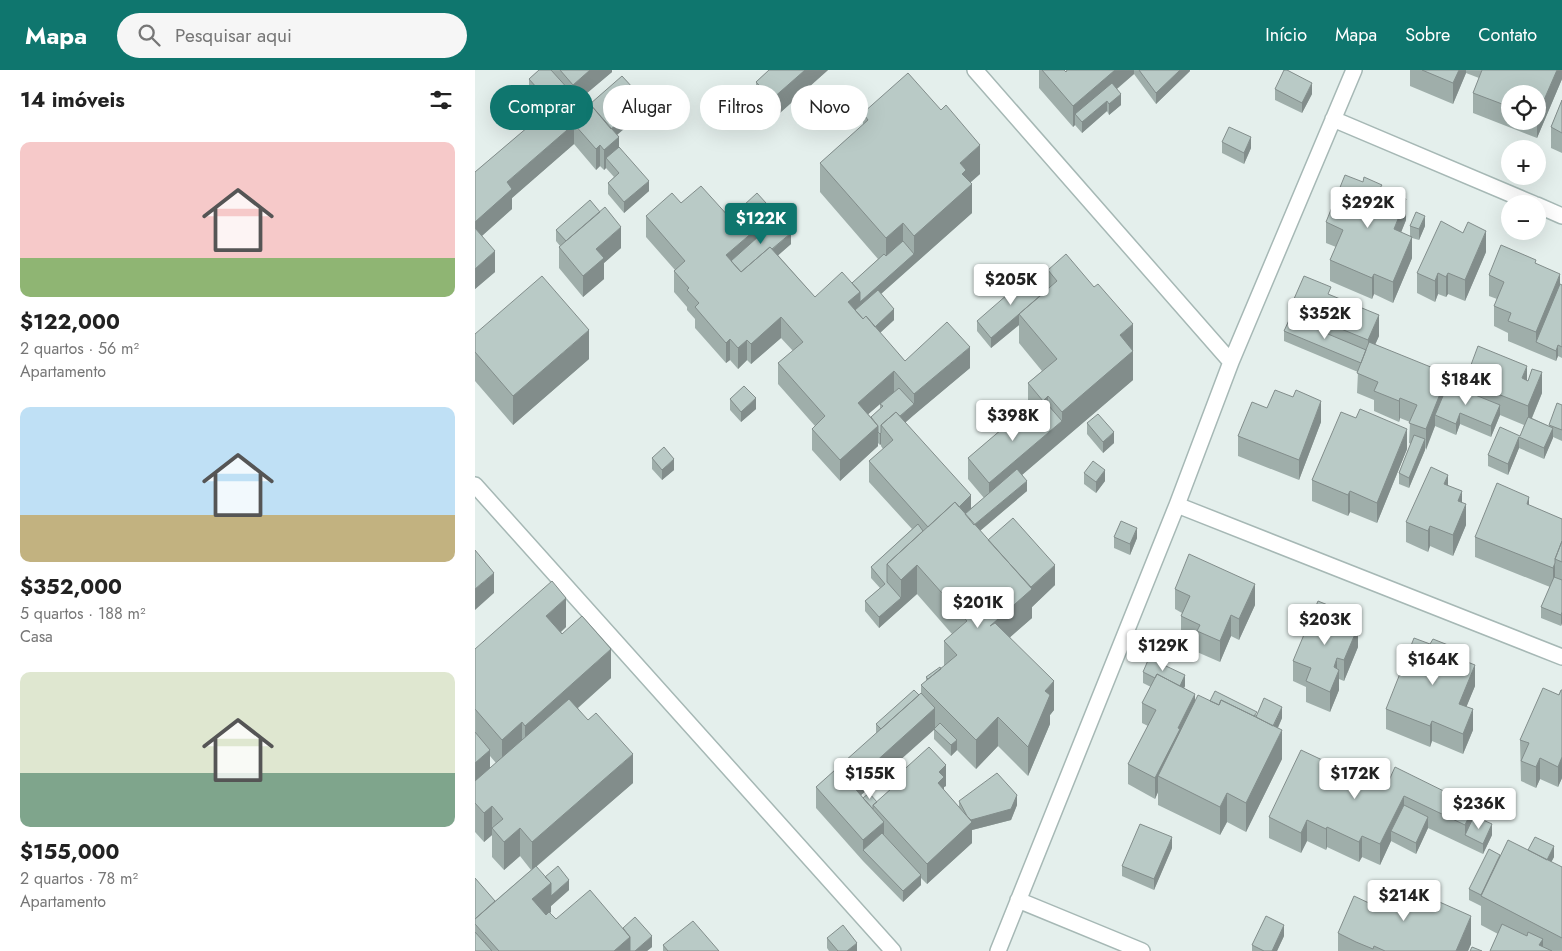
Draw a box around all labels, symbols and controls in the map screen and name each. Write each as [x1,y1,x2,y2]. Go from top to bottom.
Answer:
search box [117,13,467,58]
text: Mapa [25,18,87,53]
icon: search [135,21,163,49]
text: Pesquisar aqui [175,22,292,49]
text: Início [1265,22,1307,48]
text: Mapa [1335,22,1377,48]
text: Sobre [1405,22,1450,48]
text: Contato [1478,22,1537,48]
text: 14 imóveis [20,85,125,115]
chip: Comprar [490,85,593,130]
chip: Alugar [603,85,690,130]
chip: Filtros [700,85,781,130]
chip: Novo [791,85,868,130]
map controls [1501,85,1546,240]
button: locate [1501,85,1546,130]
icon: filters [427,86,455,114]
button: + [1501,140,1546,185]
icon: home [193,175,283,265]
pin: $292K [1333,186,1403,229]
text: $292K [1342,191,1394,214]
button: − [1501,195,1546,240]
pin: $122K [726,202,796,245]
text: $122K [736,207,786,230]
pin: $205K [976,264,1046,306]
text: $205K [985,268,1037,291]
pin: $352K [1290,298,1360,340]
text: $352K [1299,302,1351,325]
text: $122,000 [20,307,120,337]
text: 2 quartos · 56 m² [20,337,139,360]
text: Apartamento [20,360,106,383]
pin: $184K [1431,364,1501,406]
text: $184K [1441,368,1491,391]
pin: $398K [978,400,1048,442]
text: $398K [987,404,1039,427]
icon: home [193,440,283,530]
text: $352,000 [20,572,122,602]
pin: $201K [943,586,1013,629]
text: $201K [953,591,1003,614]
text: 5 quartos · 188 m² [20,602,145,625]
pin: $203K [1290,604,1360,646]
text: $203K [1299,608,1351,631]
text: Casa [20,625,53,648]
pin: $129K [1128,630,1198,672]
text: $129K [1138,634,1188,657]
pin: $164K [1398,644,1468,686]
text: $164K [1407,648,1459,671]
icon: home [193,705,283,795]
pin: $155K [835,758,905,800]
pin: $172K [1320,758,1390,800]
text: $155K [845,762,895,785]
text: $172K [1330,762,1380,785]
pin: $236K [1444,788,1514,830]
text: $236K [1453,792,1505,815]
text: $155,000 [20,837,119,867]
text: 2 quartos · 78 m² [20,867,138,890]
pin: $214K [1369,880,1439,922]
text: $214K [1379,884,1429,907]
text: Apartamento [20,890,106,913]

